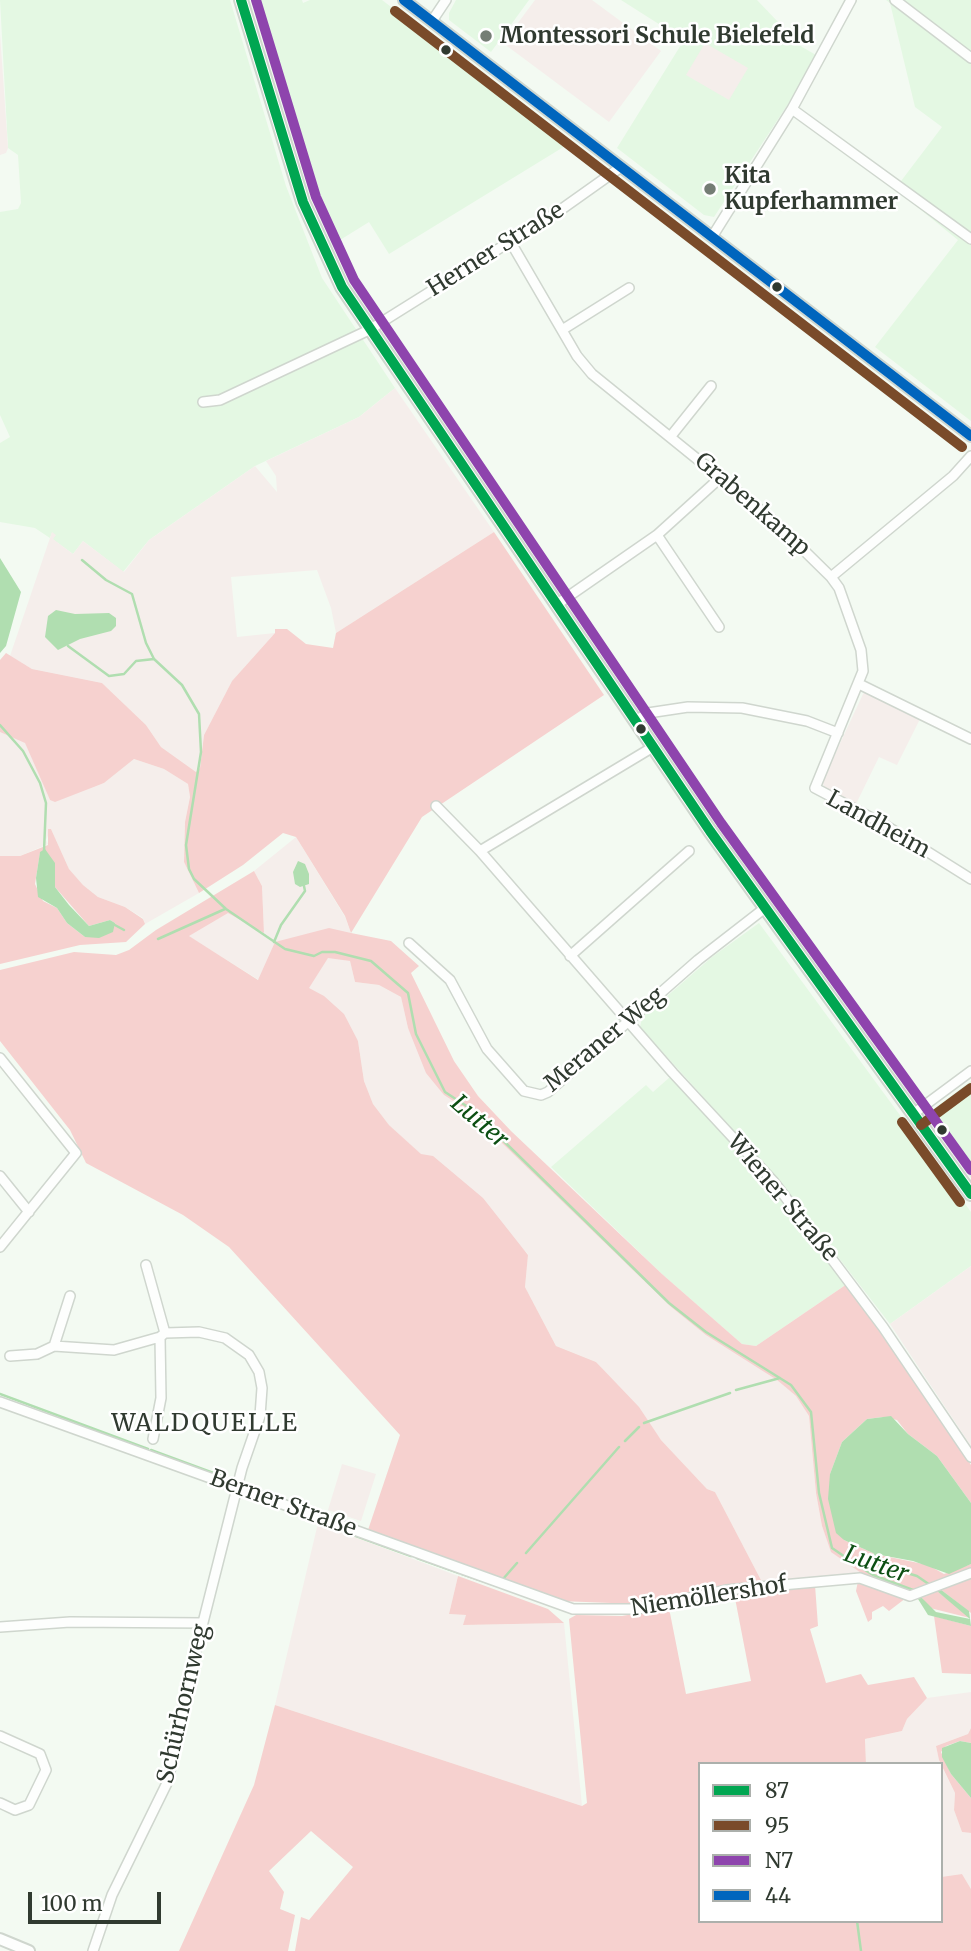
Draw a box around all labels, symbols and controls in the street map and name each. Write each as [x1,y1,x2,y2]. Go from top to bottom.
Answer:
place label: Montessori Schule Bielefeld [500,22,814,50]
marker: Montessori Schule Bielefeld [478,28,494,44]
unlabelled marker [439,43,453,57]
place label: Kita Kupferhammer [724,162,898,216]
marker: Kita Kupferhammer [702,181,718,197]
street label: Herner Straße [423,197,569,303]
unlabelled marker [770,280,784,294]
street label: Grabenkamp [689,447,815,563]
unlabelled marker [634,722,648,736]
street label: Landheim [822,785,934,865]
street label: Meraner Weg [539,982,671,1098]
water label: Lutter [445,1089,513,1155]
unlabelled marker [935,1123,949,1137]
street label: Wiener Straße [721,1129,843,1267]
district label: WALDQUELLE [113,1410,297,1438]
street label: Berner Straße [206,1465,360,1543]
water label: Lutter [840,1540,912,1590]
street label: Niemöllershof [629,1571,789,1623]
street label: Schürhornweg [152,1622,216,1786]
legend [698,1762,943,1923]
text: 87 [765,1777,789,1804]
text: 95 [765,1812,790,1839]
text: N7 [765,1847,793,1874]
scale bar [32,1878,164,1922]
text: 44 [765,1882,791,1909]
text: 100 m [41,1890,103,1917]

